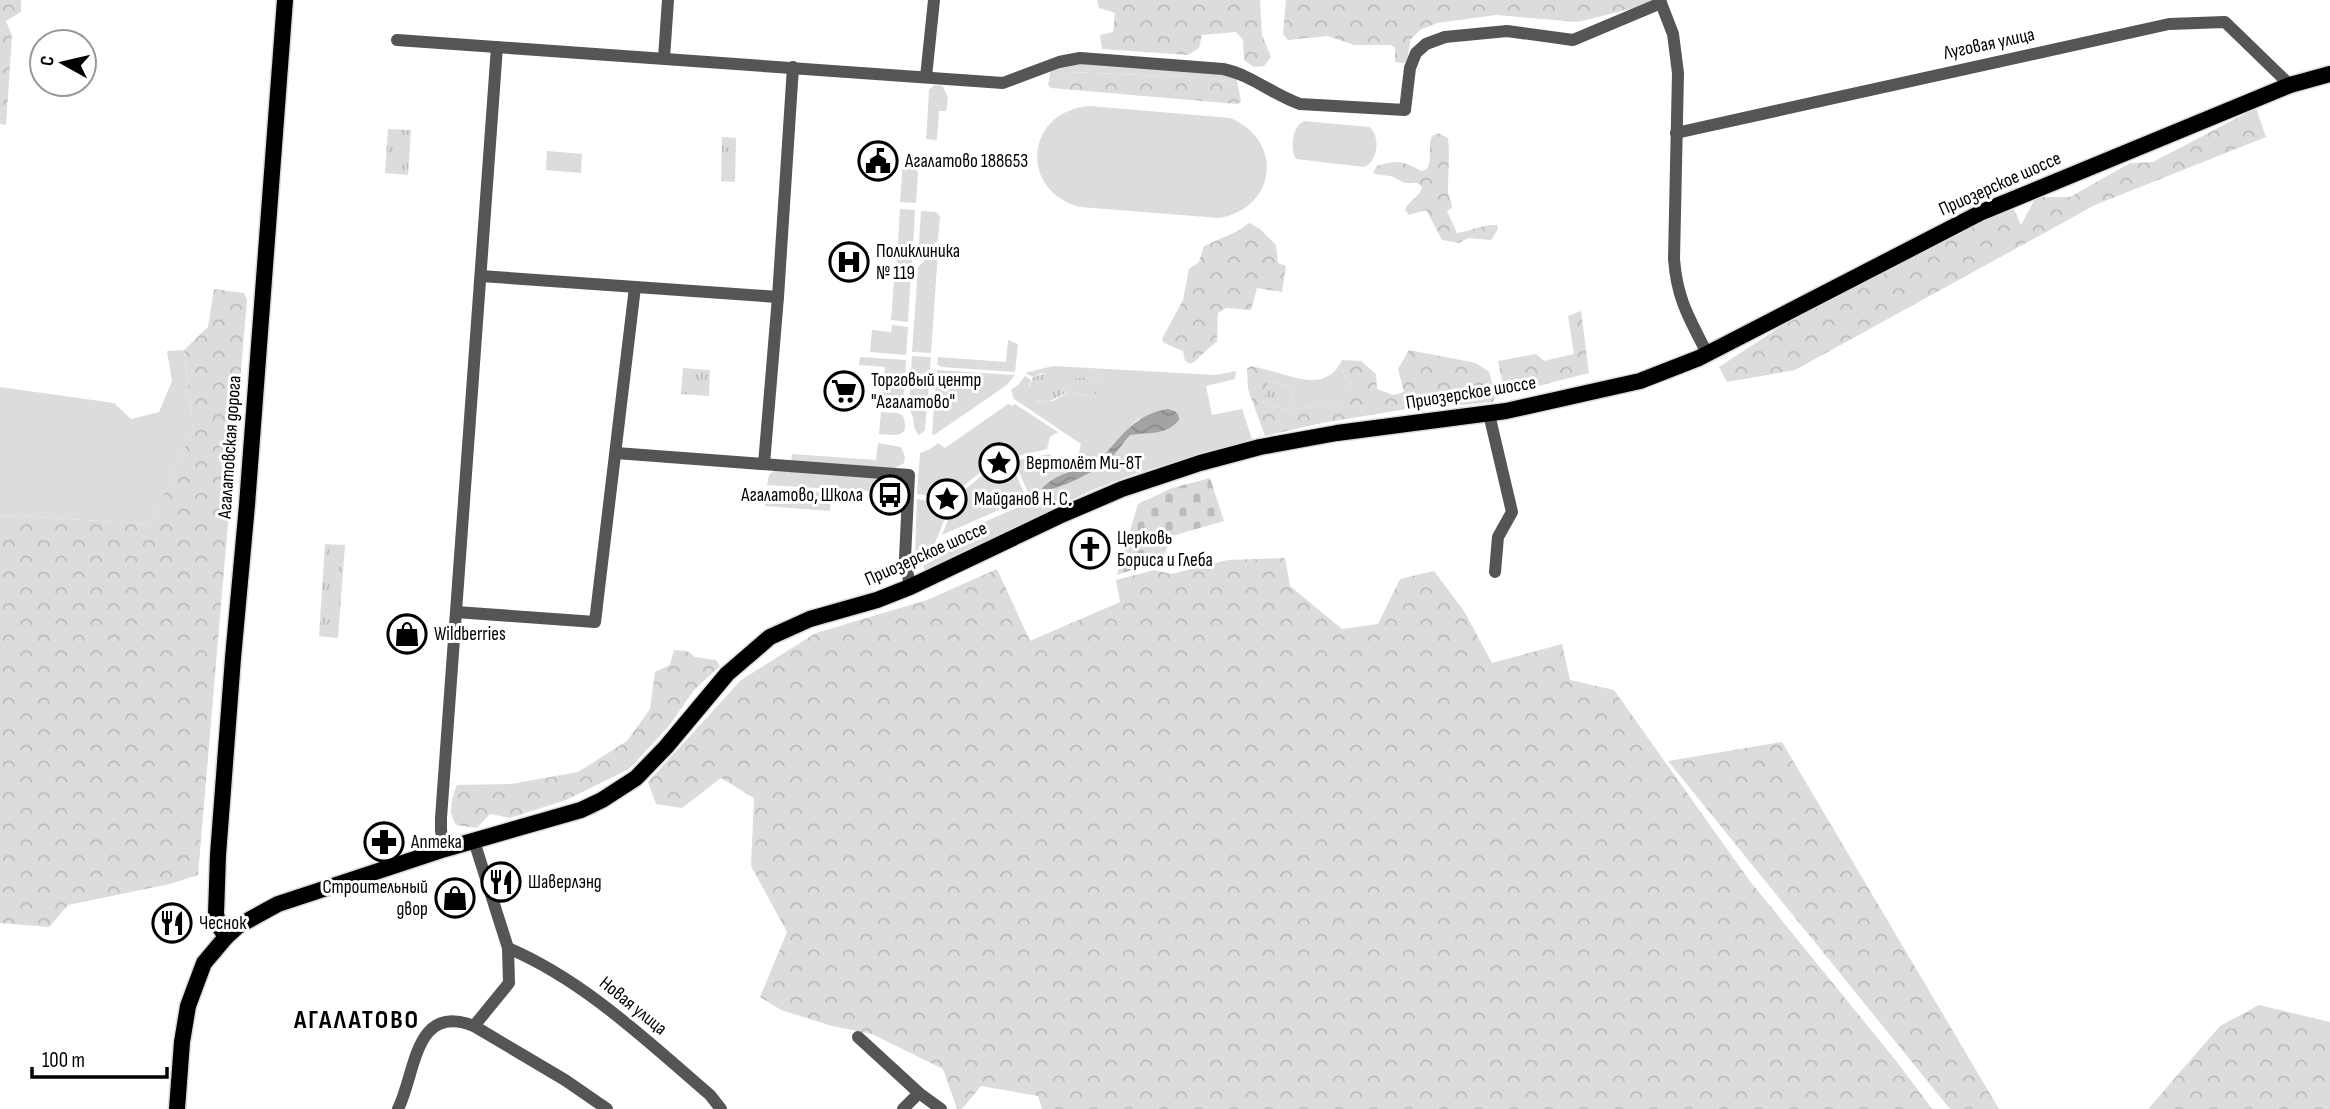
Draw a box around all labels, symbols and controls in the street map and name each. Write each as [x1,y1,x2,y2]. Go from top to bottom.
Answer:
street label: Луговая улица [1940,23,2037,65]
north arrow [28,28,98,98]
text: С [36,54,60,67]
public building icon: Агалатово 188653 [857,140,899,182]
street label: Приозерское шоссе [1935,147,2065,221]
place label: Агалатово 188653 [904,150,1028,173]
place label: Поликлиника № 119 [876,240,960,285]
hospital icon: Поликлиника № 119 [828,241,870,283]
place label: Торговый центр "Агалатово" [871,369,981,414]
supermarket icon: Торговый центр "Агалатово" [823,370,865,412]
street label: Приозерское шоссе [1404,371,1538,415]
street label: Агалатовская дорога [213,375,246,520]
place icon: Вертолёт Ми-8Т [978,442,1020,484]
place label: Вертолёт Ми-8Т [1026,452,1142,475]
bus stop icon: Агалатово, Школа [869,474,911,516]
place icon: Майданов Н. С. [926,478,968,520]
place label: Агалатово, Школа [740,484,863,507]
place label: Майданов Н. С. [974,488,1071,511]
street label: Приозерское шоссе [861,517,991,591]
place label: Церковь Бориса и Глеба [1117,527,1213,572]
church icon: Церковь Бориса и Глеба [1069,528,1111,570]
shop icon: Wildberries [386,613,428,655]
place label: Wildberries [434,623,506,646]
pharmacy icon: Аптека [363,821,405,863]
place label: Аптека [410,831,462,854]
restaurant icon: Шаверлэнд [480,861,522,903]
place label: Шаверлэнд [528,871,602,894]
place label: Строительный двор [322,876,428,921]
shop icon: Строительный двор [434,877,476,919]
restaurant icon: Чеснок [151,902,193,944]
place label: Чеснок [199,912,247,935]
street label: Новая улица [595,972,671,1040]
district label: АГАЛАТОВО [293,1005,420,1036]
scale bar [32,1036,166,1080]
text: 100 m [42,1048,85,1073]

